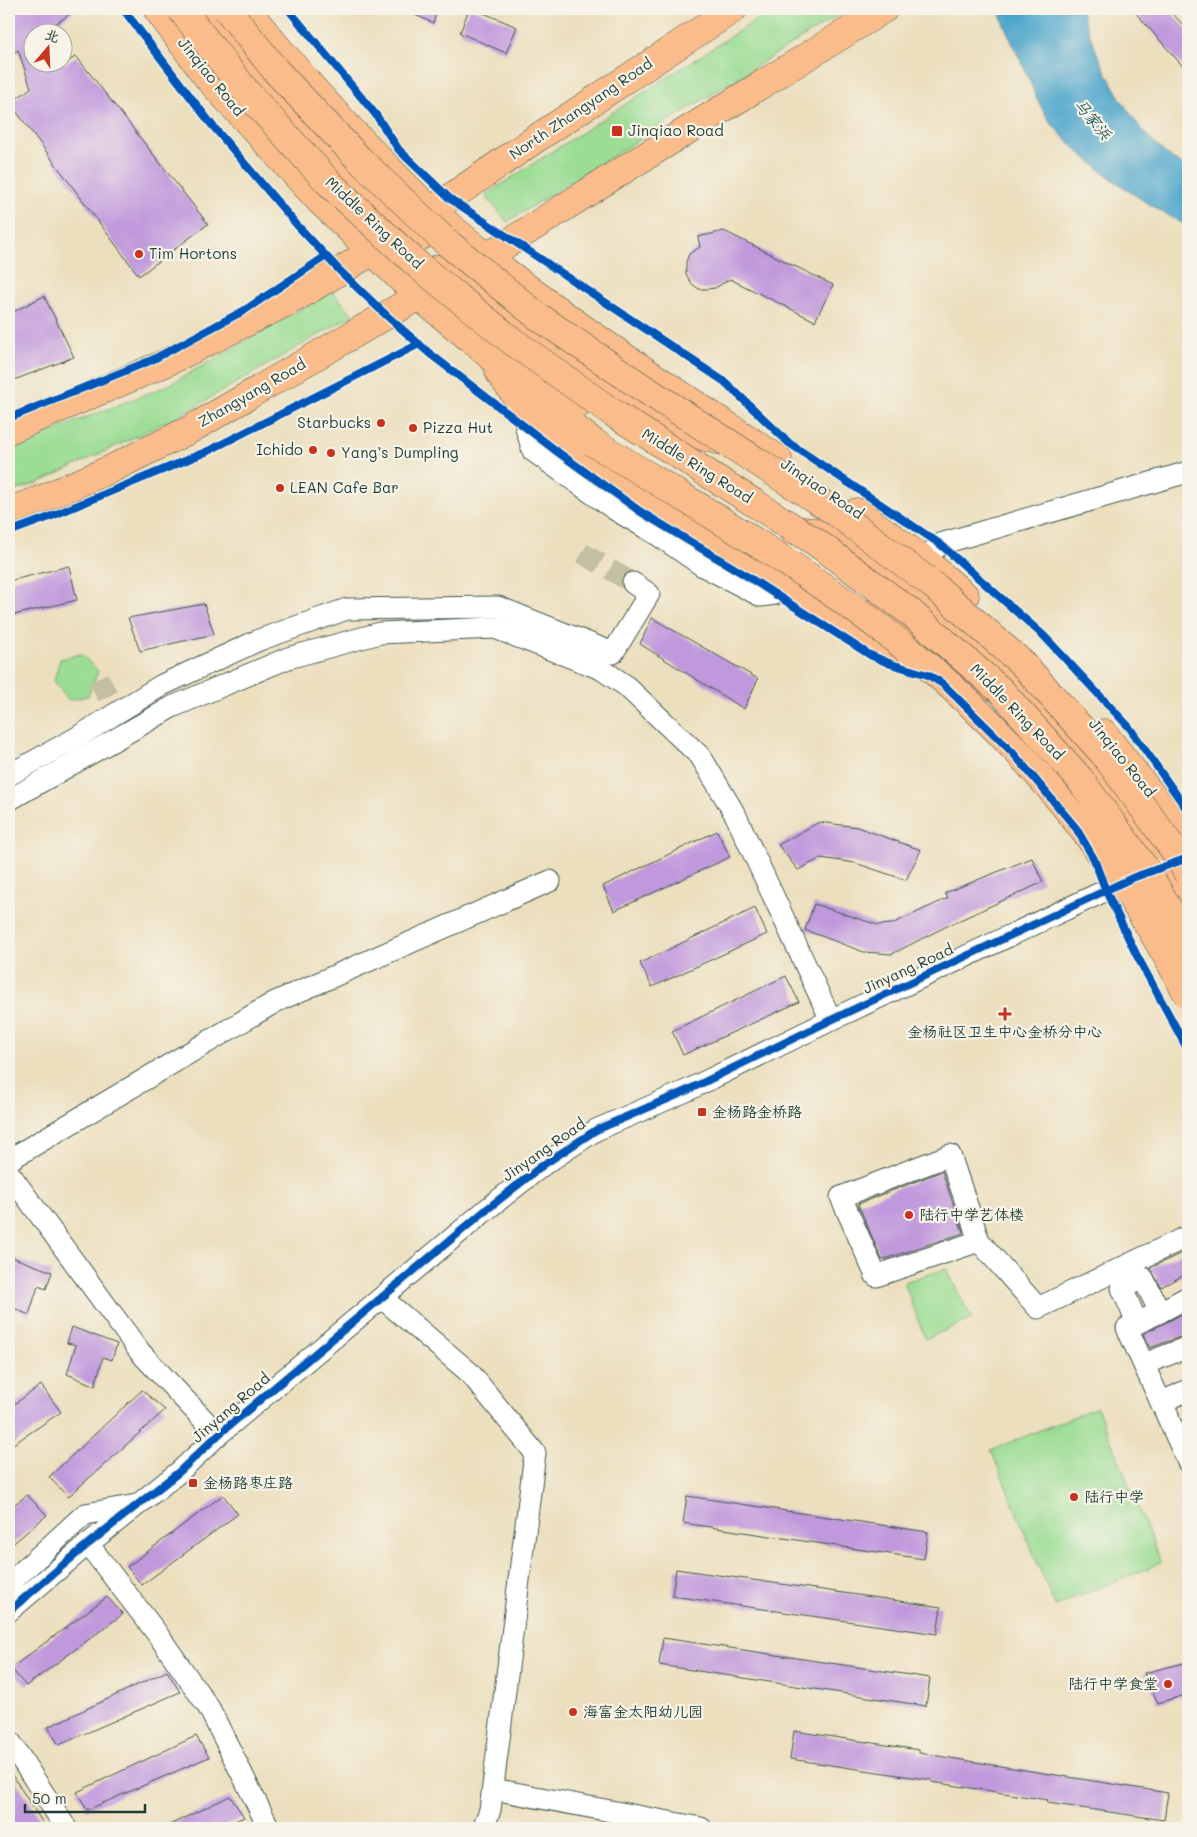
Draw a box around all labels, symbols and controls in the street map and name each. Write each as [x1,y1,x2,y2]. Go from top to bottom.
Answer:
north arrow [22,22,72,72]
text: 北 [43,24,62,46]
street label: Jinqiao Road [174,33,250,120]
street label: North Zhangyang Road [505,53,656,164]
water label: 马家浜 [1070,94,1117,145]
place label: Jinqiao Road [628,120,724,140]
marker: Jinqiao Road [610,124,624,138]
street label: Middle Ring Road [321,172,428,273]
place label: Tim Hortons [149,243,237,263]
marker: Tim Hortons [133,248,145,260]
street label: Zhangyang Road [194,353,309,431]
place label: Starbucks [297,412,371,432]
marker: Starbucks [375,417,387,429]
place label: Pizza Hut [423,417,493,437]
marker: Pizza Hut [407,422,419,434]
street label: Middle Ring Road [638,423,757,507]
place label: Ichido [256,439,303,459]
place label: Yang’s Dumpling [341,442,459,462]
marker: Ichido [307,444,319,456]
marker: Yang’s Dumpling [325,447,337,459]
street label: Jinqiao Road [777,453,868,523]
place label: LEAN Cafe Bar [290,477,399,497]
marker: LEAN Cafe Bar [274,482,286,494]
street label: Middle Ring Road [966,659,1069,764]
street label: Jinqiao Road [1085,714,1161,801]
street label: Jinyang Road [859,938,956,998]
marker: 金杨社区卫生中心金桥分中心 [998,1007,1012,1021]
place label: 金杨社区卫生中心金桥分中心 [907,1021,1103,1041]
place label: 金杨路金桥路 [712,1101,802,1121]
marker: 金杨路金桥路 [696,1106,708,1118]
street label: Jinyang Road [498,1113,589,1185]
place label: 陆行中学艺体楼 [919,1204,1024,1224]
marker: 陆行中学艺体楼 [903,1209,915,1221]
street label: Jinyang Road [187,1368,274,1447]
place label: 金杨路枣庄路 [203,1472,293,1492]
marker: 金杨路枣庄路 [187,1477,199,1489]
place label: 陆行中学 [1084,1486,1144,1506]
marker: 陆行中学 [1068,1491,1080,1503]
place label: 陆行中学食堂 [1068,1673,1158,1693]
marker: 陆行中学食堂 [1162,1678,1174,1690]
place label: 海富金太阳幼儿园 [583,1701,703,1721]
marker: 海富金太阳幼儿园 [567,1706,579,1718]
scale bar [25,1782,145,1814]
text: 50 m [32,1788,67,1808]

